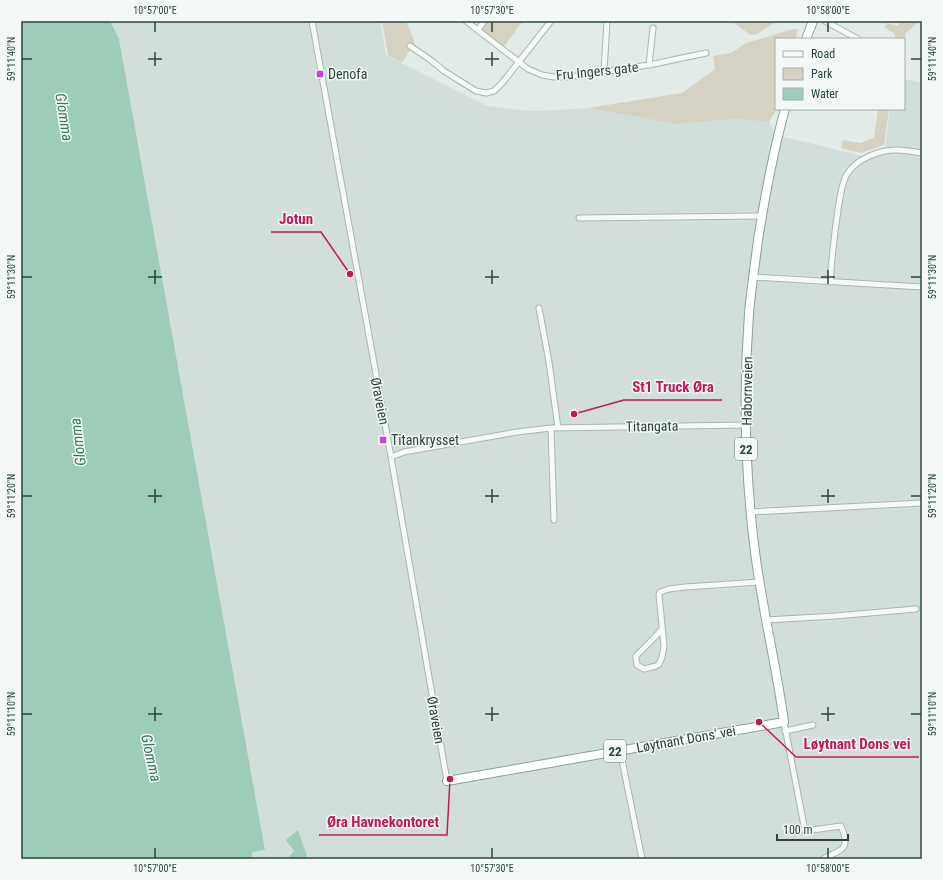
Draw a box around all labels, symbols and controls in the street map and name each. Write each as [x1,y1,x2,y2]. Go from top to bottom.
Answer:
text: 10°57'00"E [133,5,177,16]
text: 10°57'30"E [470,5,514,16]
text: 10°58'00"E [806,5,850,16]
text: 59°11'40"N [6,37,17,81]
text: 59°11'40"N [927,37,938,81]
legend [775,38,905,110]
text: Road [811,47,835,61]
street label: Fru Ingers gate [555,59,639,83]
place label: Denofa [328,66,368,82]
text: Park [811,67,833,81]
marker: Denofa [315,69,325,79]
text: Water [811,87,839,101]
water label: Glomma [51,92,77,142]
callout: Jotun [271,205,321,232]
text: Jotun [279,210,313,228]
text: 59°11'30"N [6,255,17,299]
text: 59°11'30"N [927,255,938,299]
street label: Habornveien [738,356,756,426]
callout: St1 Truck Øra [624,373,722,400]
street label: Øraveien [368,376,392,426]
text: St1 Truck Øra [632,378,714,396]
water label: Glomma [66,417,90,467]
street label: Titangata [626,418,678,434]
place label: Titankrysset [391,432,459,448]
marker: Titankrysset [378,435,388,445]
road number: 22 [735,438,757,460]
text: 59°11'20"N [6,474,17,518]
text: 59°11'20"N [927,474,938,518]
text: 59°11'10"N [6,692,17,736]
text: 59°11'10"N [927,692,938,736]
street label: Øraveien [424,695,448,745]
street label: Løytnant Dons' vei [635,722,737,756]
callout: Løytnant Dons vei [796,730,919,757]
water label: Glomma [137,733,165,783]
text: Løytnant Dons vei [804,735,910,753]
road number: 22 [604,740,626,762]
callout: Øra Havnekontoret [319,808,447,835]
text: Øra Havnekontoret [327,813,440,831]
scale bar [777,816,848,842]
text: 100 m [783,823,813,837]
text: 10°57'00"E [133,863,177,874]
text: 10°57'30"E [470,863,514,874]
text: 10°58'00"E [806,863,850,874]

